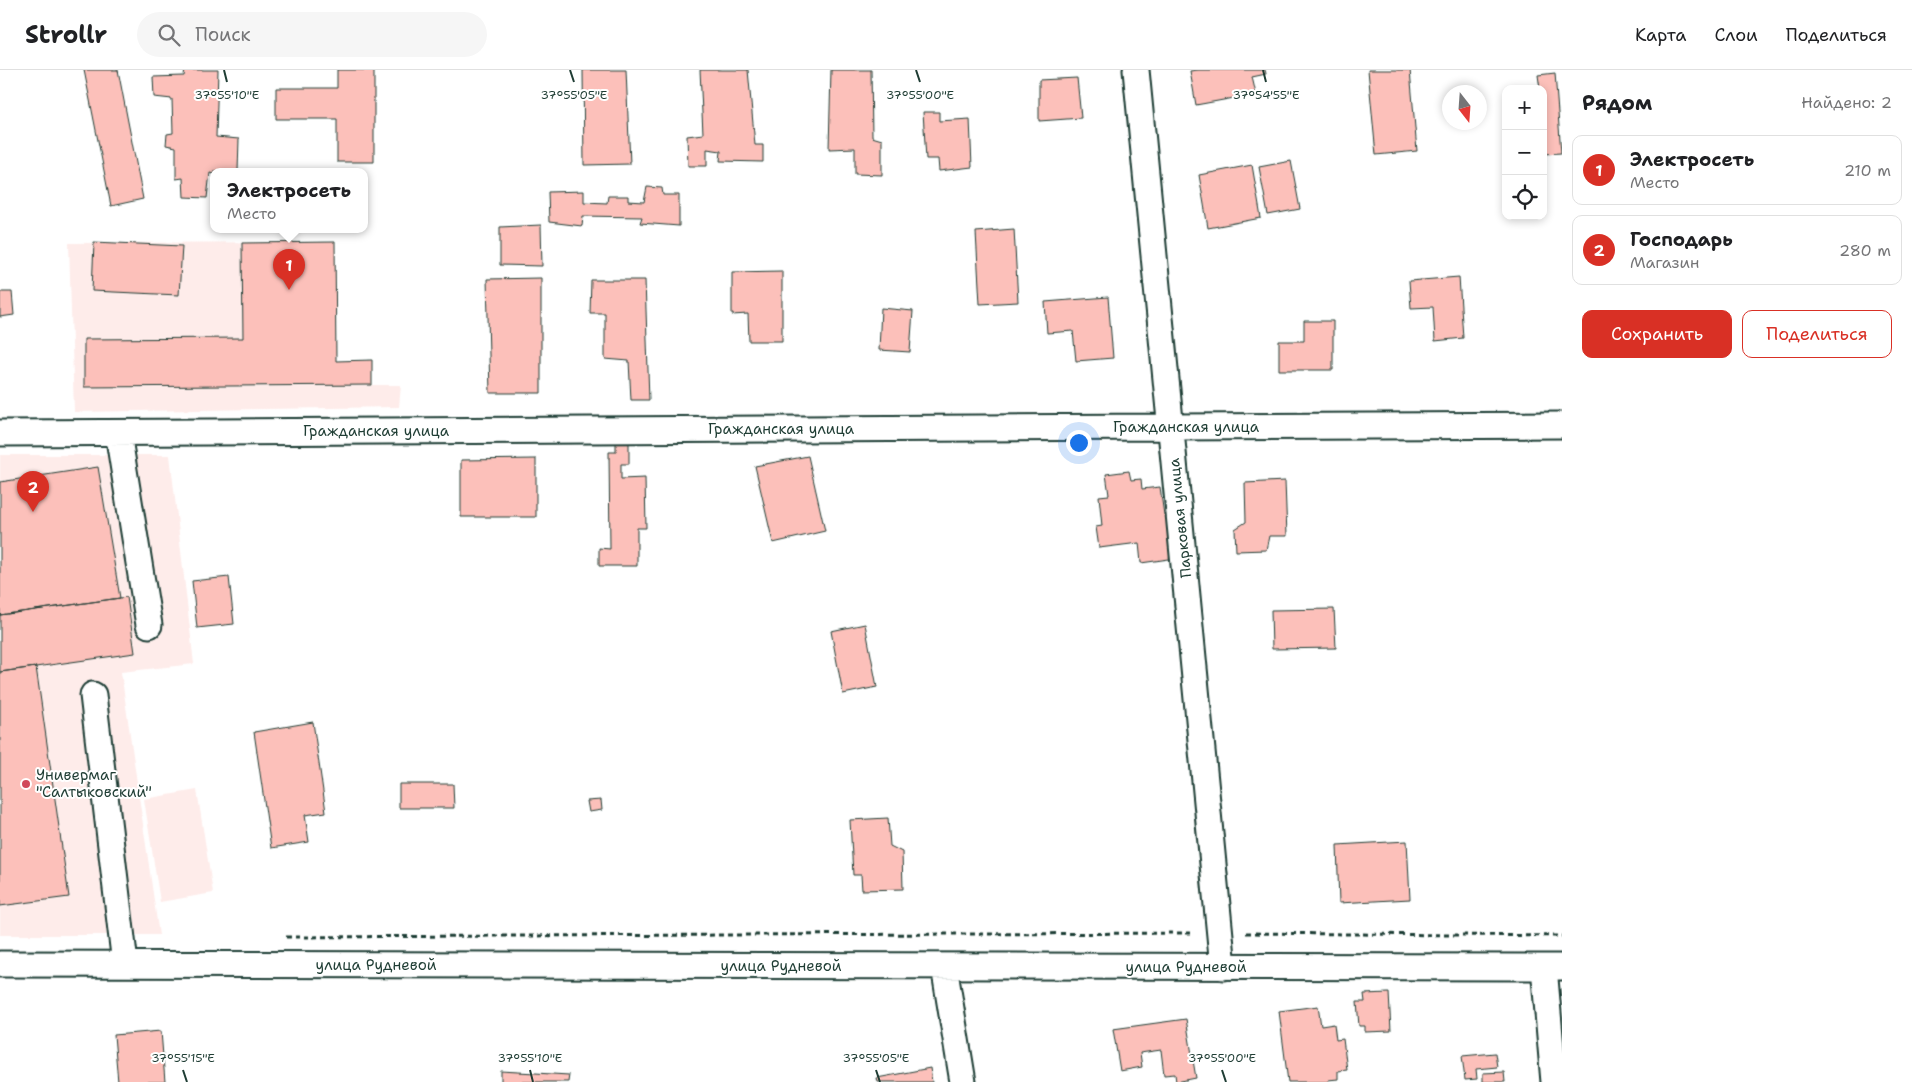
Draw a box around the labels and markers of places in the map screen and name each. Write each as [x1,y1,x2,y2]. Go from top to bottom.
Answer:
pin: 1 [273,249,305,290]
pin: 2 [17,471,49,512]
place label: Универмаг "Салтыковский" [36,765,152,802]
marker: Универмаг "Салтыковский" [20,778,32,790]

